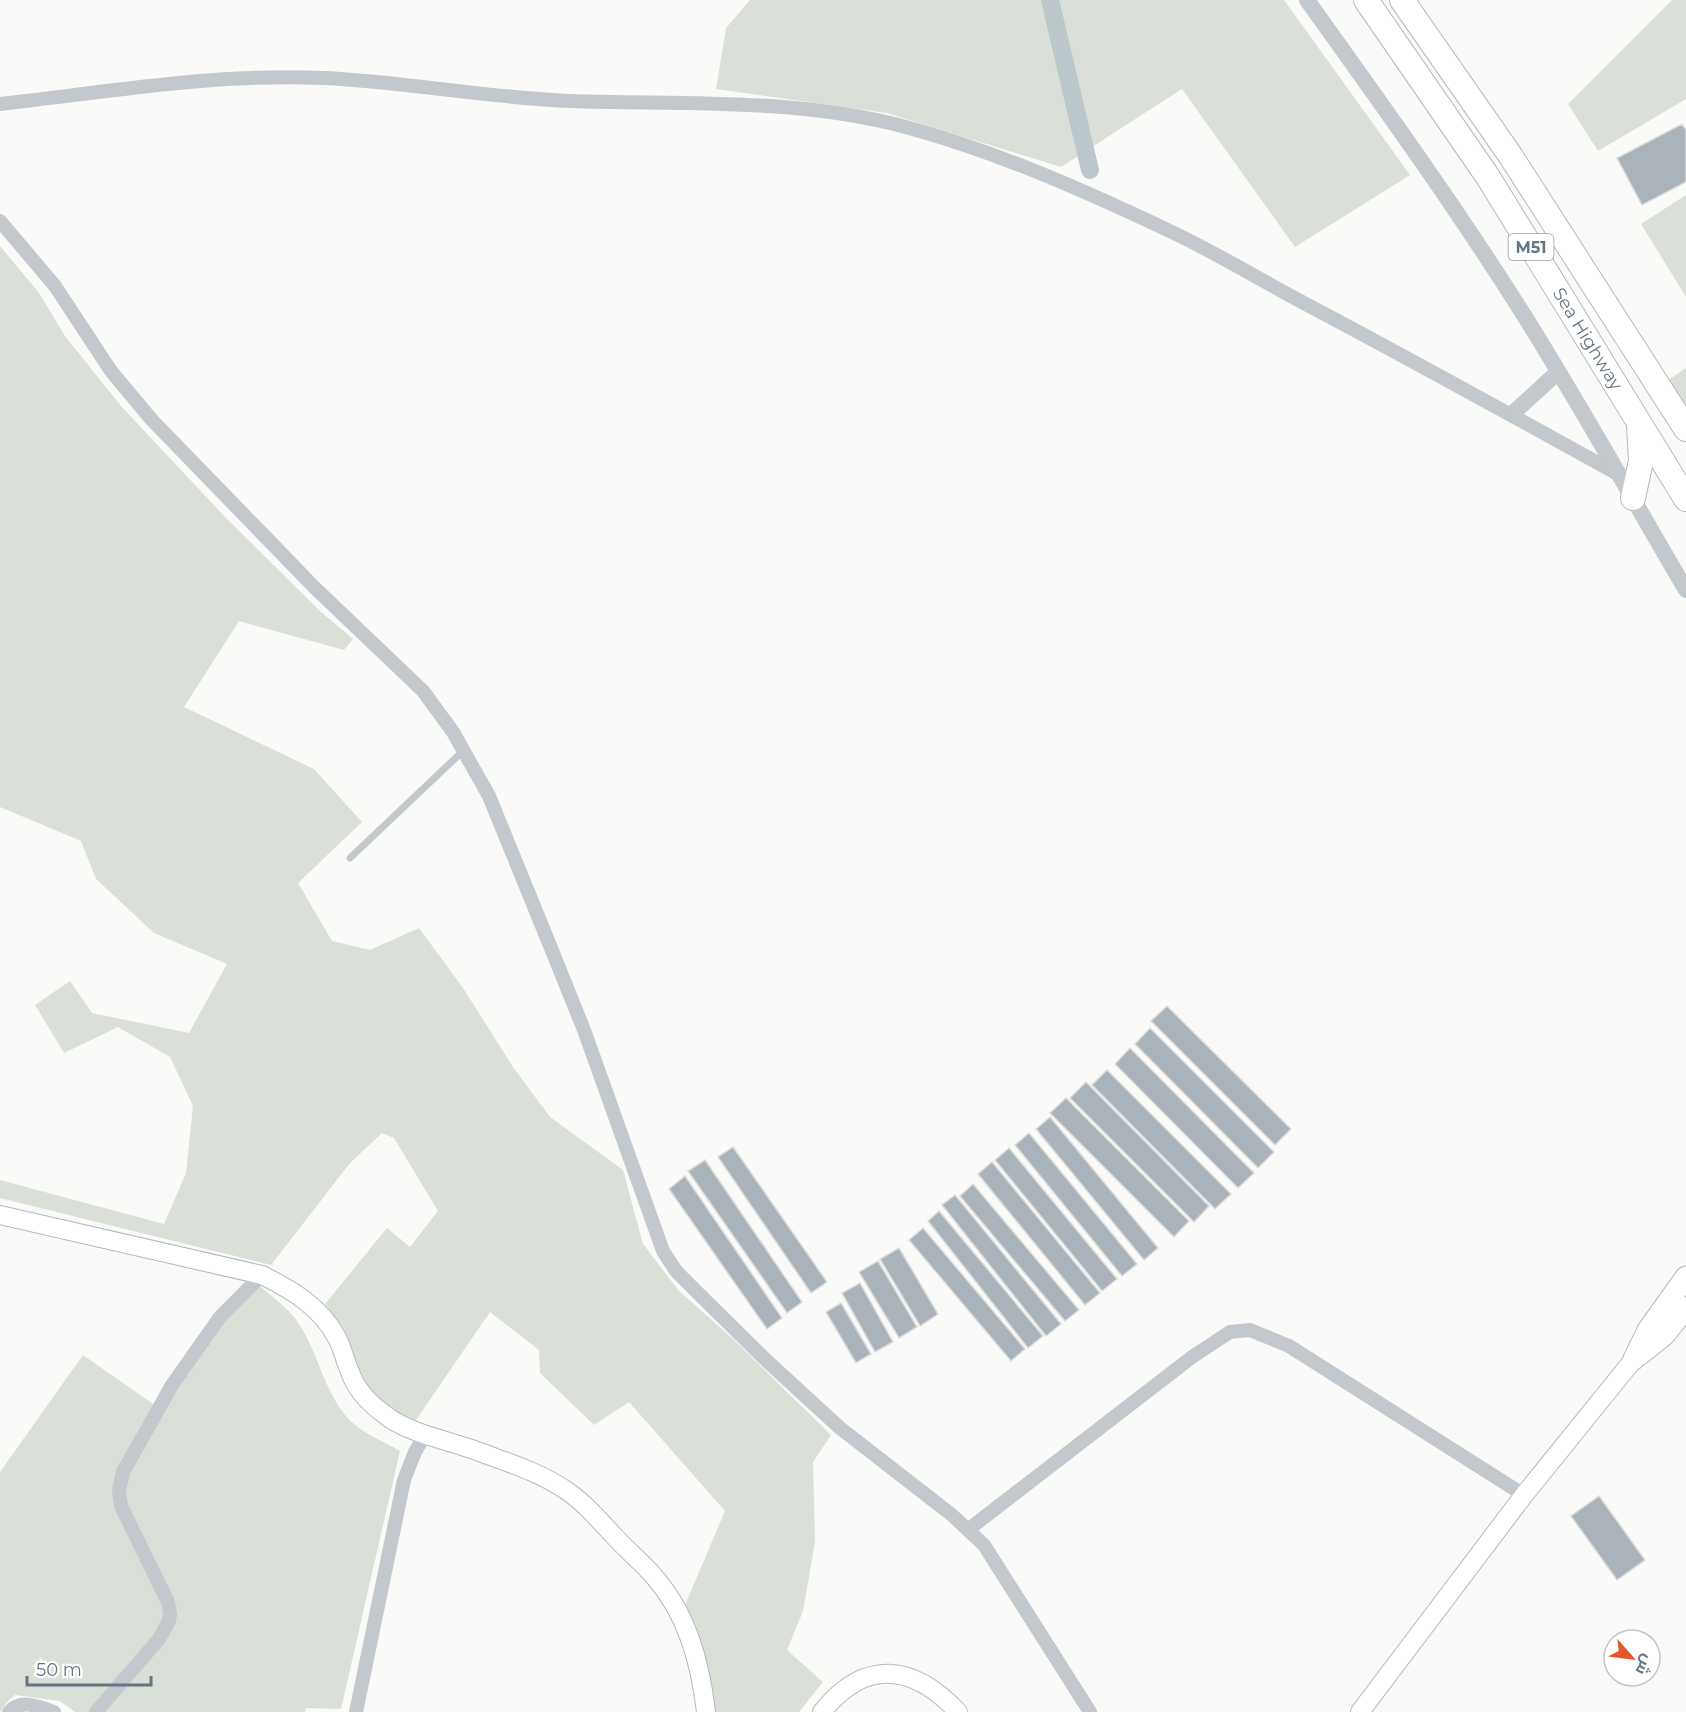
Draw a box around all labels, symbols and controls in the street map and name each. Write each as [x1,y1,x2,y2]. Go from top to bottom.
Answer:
road number: M51 [1508,234,1553,260]
street label: Sea Highway [1548,284,1628,394]
north arrow [1602,1628,1662,1688]
scale bar [27,1649,152,1687]
text: ش [1632,1651,1658,1678]
text: 50 m [36,1659,82,1681]

